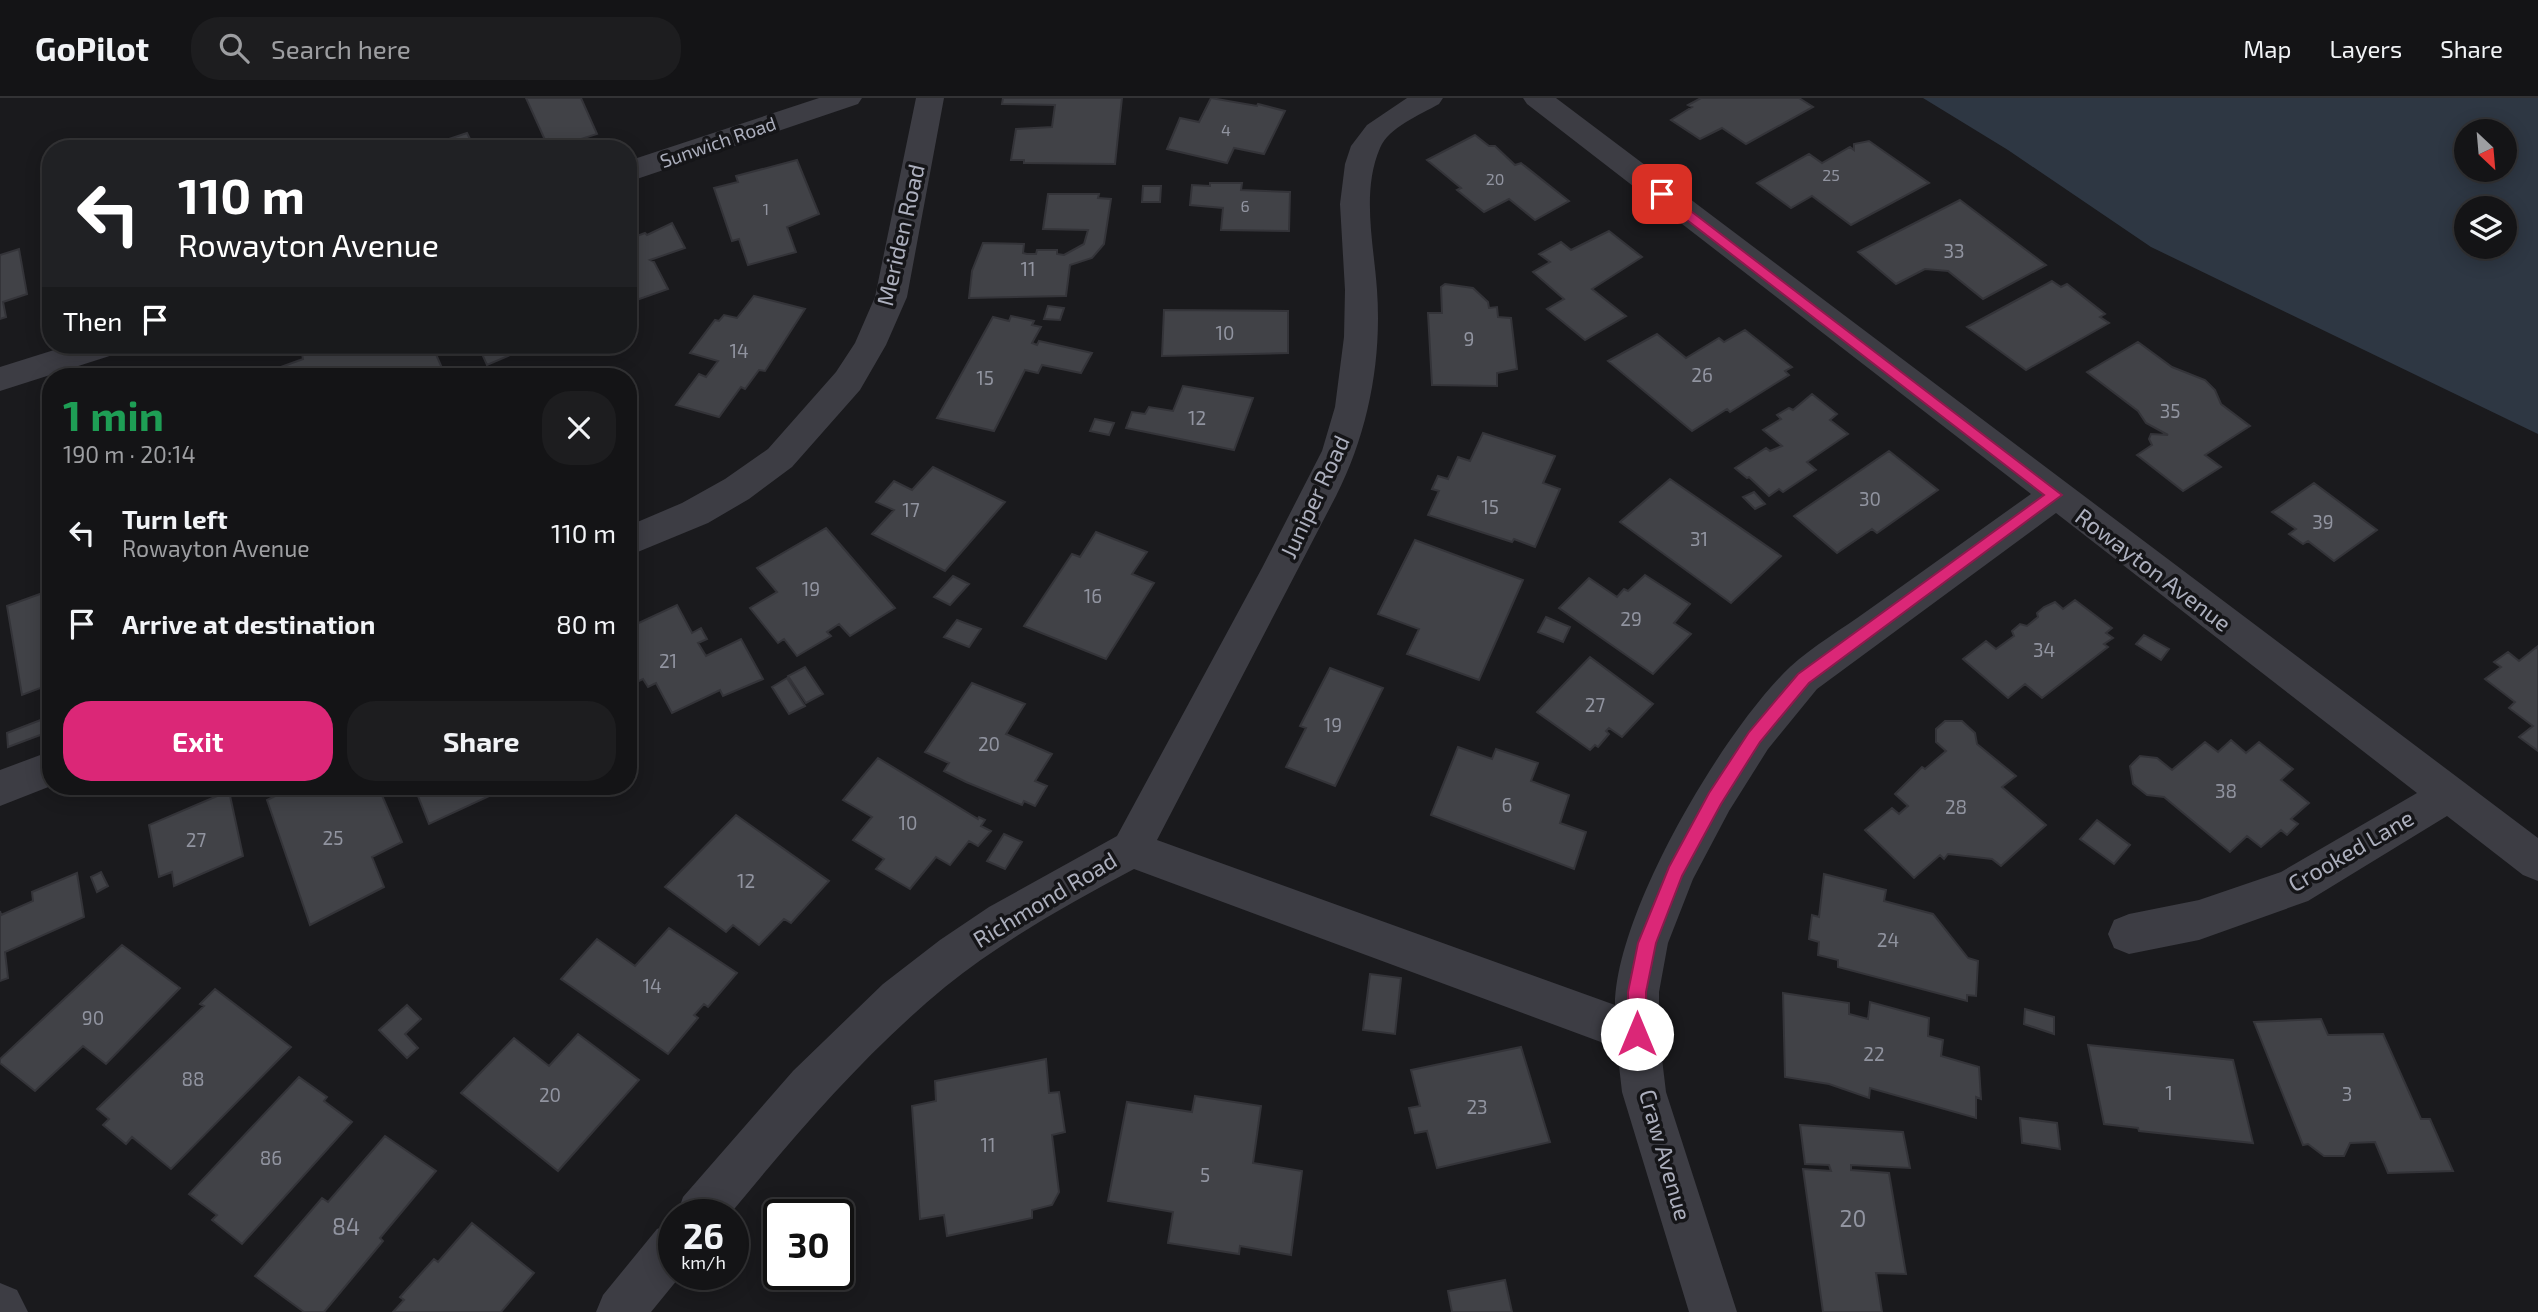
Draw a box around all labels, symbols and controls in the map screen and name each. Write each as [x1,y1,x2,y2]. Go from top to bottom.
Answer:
search box [191,17,681,80]
text: GoPilot [35,28,149,68]
icon: search [215,29,253,67]
text: Search here [271,33,411,64]
text: Map [2243,34,2291,63]
text: Layers [2329,34,2402,63]
text: Share [2440,34,2503,63]
street label: Sunwich Road [657,111,779,172]
north arrow [2454,119,2516,182]
map controls [2454,119,2517,259]
house number: 4 [1221,120,1231,139]
street label: Meriden Road [870,161,930,308]
pin [1632,164,1692,224]
text: 110 m [178,165,305,224]
house number: 25 [1822,165,1840,184]
icon: left [63,168,154,259]
house number: 20 [1486,169,1504,188]
icon: arrive [1643,175,1681,213]
house number: 6 [1240,196,1250,215]
button: layers [2454,196,2517,259]
house number: 1 [763,199,769,218]
text: Rowayton Avenue [178,225,439,263]
house number: 33 [1943,239,1965,262]
house number: 11 [1020,257,1036,280]
icon: arrive [136,301,174,339]
text: Then [63,305,122,336]
house number: 10 [1215,321,1235,344]
house number: 9 [1464,327,1474,350]
house number: 14 [729,339,749,362]
house number: 26 [1691,363,1713,386]
house number: 15 [976,366,994,389]
text: 1 min [63,389,164,439]
button: close [542,391,616,465]
house number: 35 [2160,399,2180,422]
house number: 12 [1188,406,1206,429]
street label: Juniper Road [1273,431,1355,563]
text: 190 m · 20:14 [63,440,196,468]
house number: 30 [1859,487,1881,510]
house number: 15 [1481,495,1499,518]
house number: 17 [902,498,920,521]
street label: Rowayton Avenue [2070,502,2237,637]
text: Turn left [122,503,228,534]
house number: 39 [2312,510,2334,533]
icon: left [63,514,101,552]
text: 110 m [551,517,616,548]
house number: 31 [1690,527,1708,550]
text: Rowayton Avenue [122,534,310,562]
house number: 19 [802,577,820,600]
house number: 16 [1084,584,1102,607]
icon: arrive [63,605,101,643]
house number: 29 [1620,607,1642,630]
text: Arrive at destination [122,608,375,639]
text: 80 m [556,608,616,639]
house number: 34 [2033,638,2055,661]
house number: 21 [659,649,677,672]
house number: 27 [1585,693,1605,716]
button: Exit [63,701,333,781]
button: Share [347,701,616,781]
house number: 19 [1324,713,1342,736]
house number: 20 [978,732,1000,755]
house number: 38 [2215,779,2237,802]
house number: 6 [1502,793,1512,816]
house number: 28 [1945,795,1967,818]
street label: Crooked Lane [2283,803,2418,897]
house number: 10 [898,811,918,834]
house number: 25 [323,826,343,849]
house number: 27 [186,828,206,851]
street label: Richmond Road [968,845,1121,953]
house number: 12 [737,869,755,892]
house number: 24 [1877,928,1899,951]
house number: 14 [642,974,662,997]
position arrow [1600,997,1674,1071]
house number: 90 [82,1006,104,1029]
house number: 22 [1863,1042,1885,1065]
house number: 88 [181,1067,205,1090]
house number: 1 [2165,1081,2173,1104]
house number: 3 [2342,1082,2352,1105]
house number: 20 [539,1083,561,1106]
street label: Craw Avenue [1634,1086,1698,1224]
house number: 23 [1466,1095,1488,1118]
house number: 11 [980,1133,996,1156]
house number: 86 [260,1146,282,1169]
house number: 5 [1200,1163,1210,1186]
speed limit sign: 30 [763,1199,854,1290]
house number: 20 [1840,1204,1866,1232]
house number: 84 [332,1212,360,1240]
text: 26 [683,1214,724,1256]
text: km/h [681,1251,726,1273]

